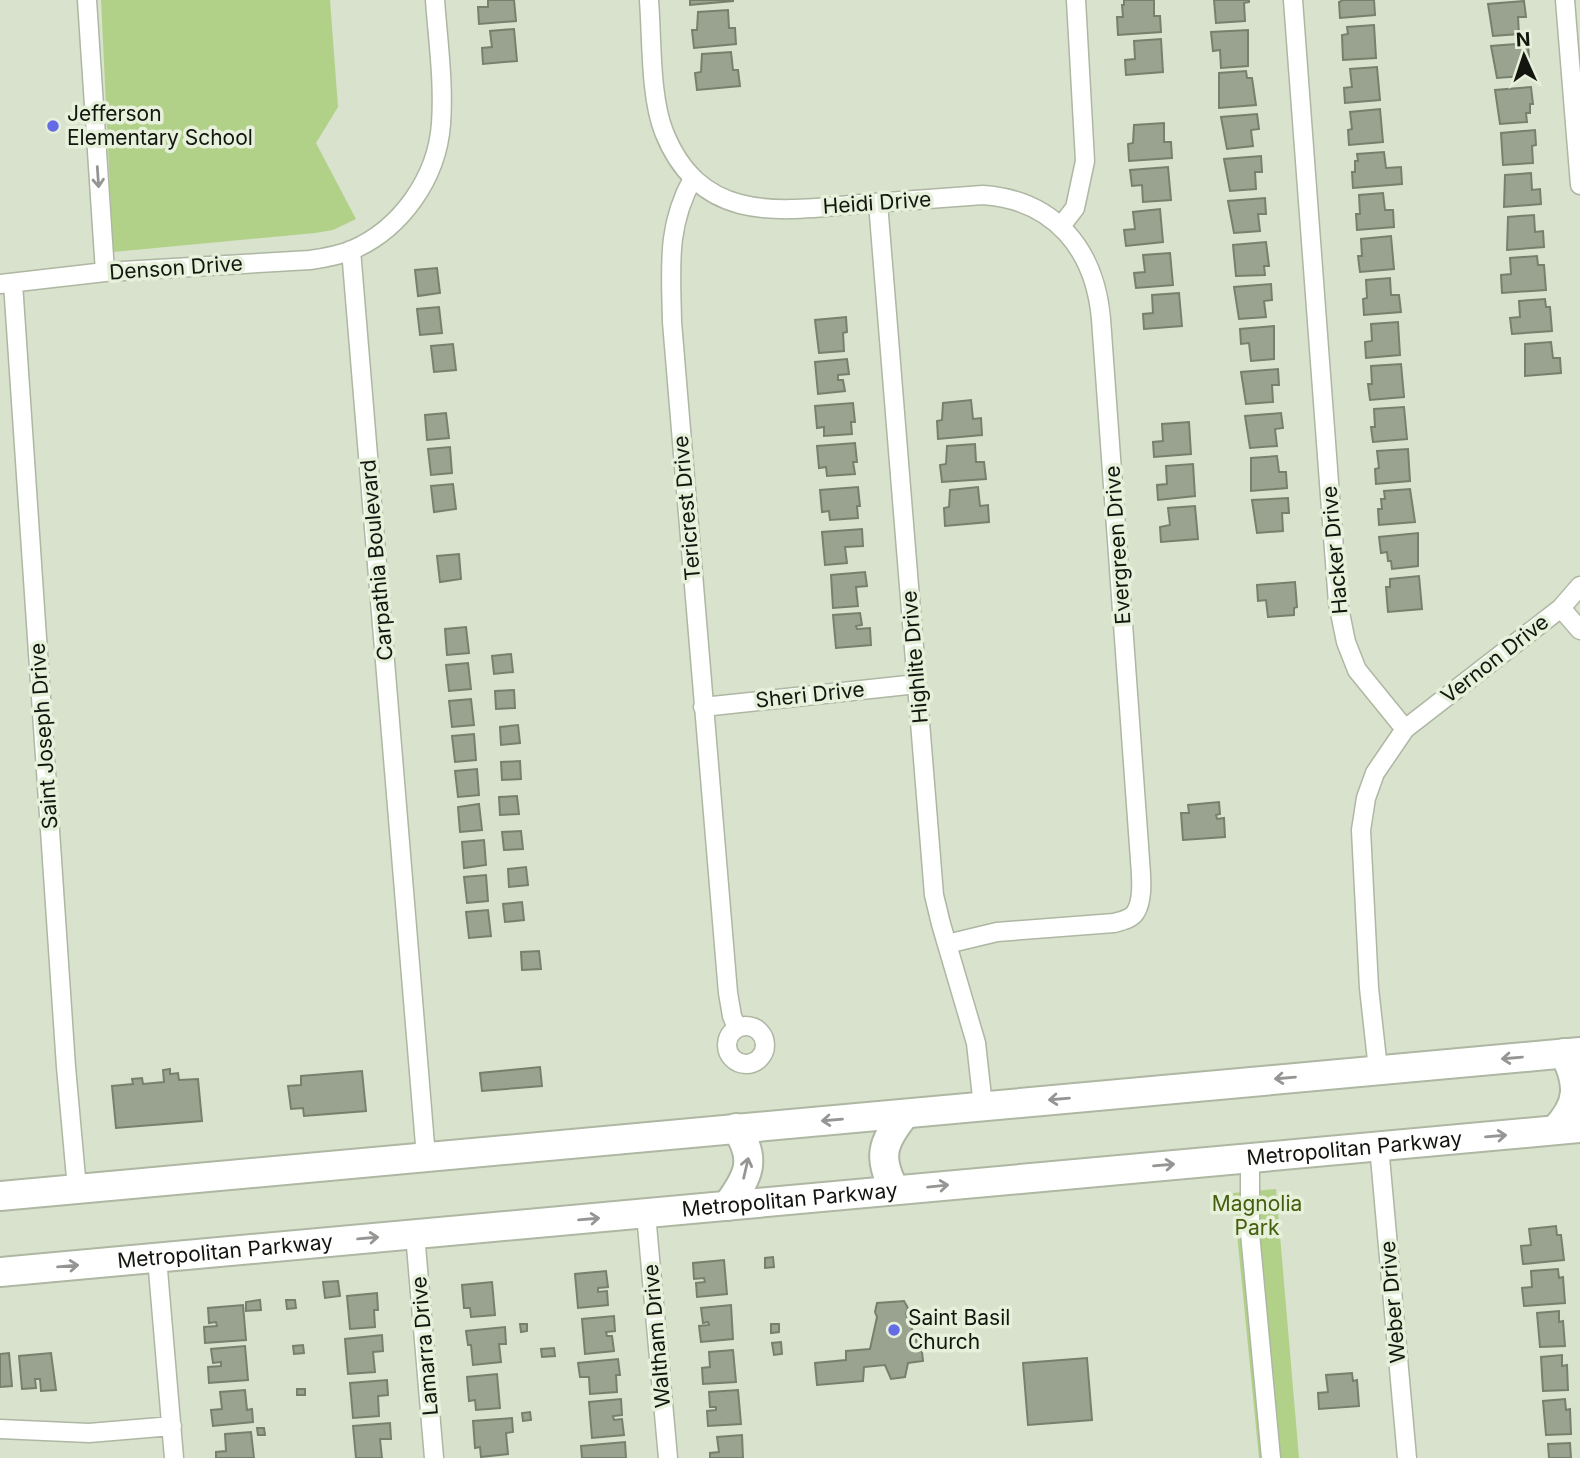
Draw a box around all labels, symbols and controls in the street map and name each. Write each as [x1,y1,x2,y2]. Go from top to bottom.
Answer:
north arrow [1489,21,1559,91]
text: N [1515,28,1531,51]
place label: Jefferson Elementary School [67,101,253,150]
marker: Jefferson Elementary School [45,118,61,134]
one-way arrow [92,166,105,188]
street label: Heidi Drive [822,186,932,219]
street label: Denson Drive [108,250,244,285]
street label: Tericrest Drive [668,435,705,581]
street label: Carpathia Boulevard [355,458,398,662]
street label: Evergreen Drive [1099,465,1136,625]
street label: Hacker Drive [1316,485,1353,615]
street label: Highlite Drive [896,590,933,724]
street label: Vernon Drive [1436,609,1553,708]
street label: Saint Joseph Drive [25,642,62,830]
street label: Sheri Drive [754,676,866,713]
one-way arrow [1501,1052,1524,1065]
one-way arrow [1275,1072,1297,1085]
one-way arrow [1048,1093,1071,1106]
one-way arrow [822,1114,844,1127]
street label: Metropolitan Parkway [1245,1126,1463,1170]
one-way arrow [1484,1129,1507,1142]
one-way arrow [741,1157,754,1179]
one-way arrow [1153,1158,1175,1171]
street label: Metropolitan Parkway [681,1177,899,1222]
one-way arrow [926,1179,949,1192]
park label: Magnolia Park [1212,1191,1302,1240]
one-way arrow [578,1212,600,1225]
street label: Metropolitan Parkway [116,1229,334,1273]
one-way arrow [356,1231,378,1244]
street label: Weber Drive [1375,1240,1410,1364]
one-way arrow [56,1259,79,1272]
street label: Waltham Drive [638,1263,675,1409]
street label: Lamarra Drive [406,1275,443,1417]
place label: Saint Basil Church [908,1305,1010,1354]
marker: Saint Basil Church [886,1322,902,1338]

